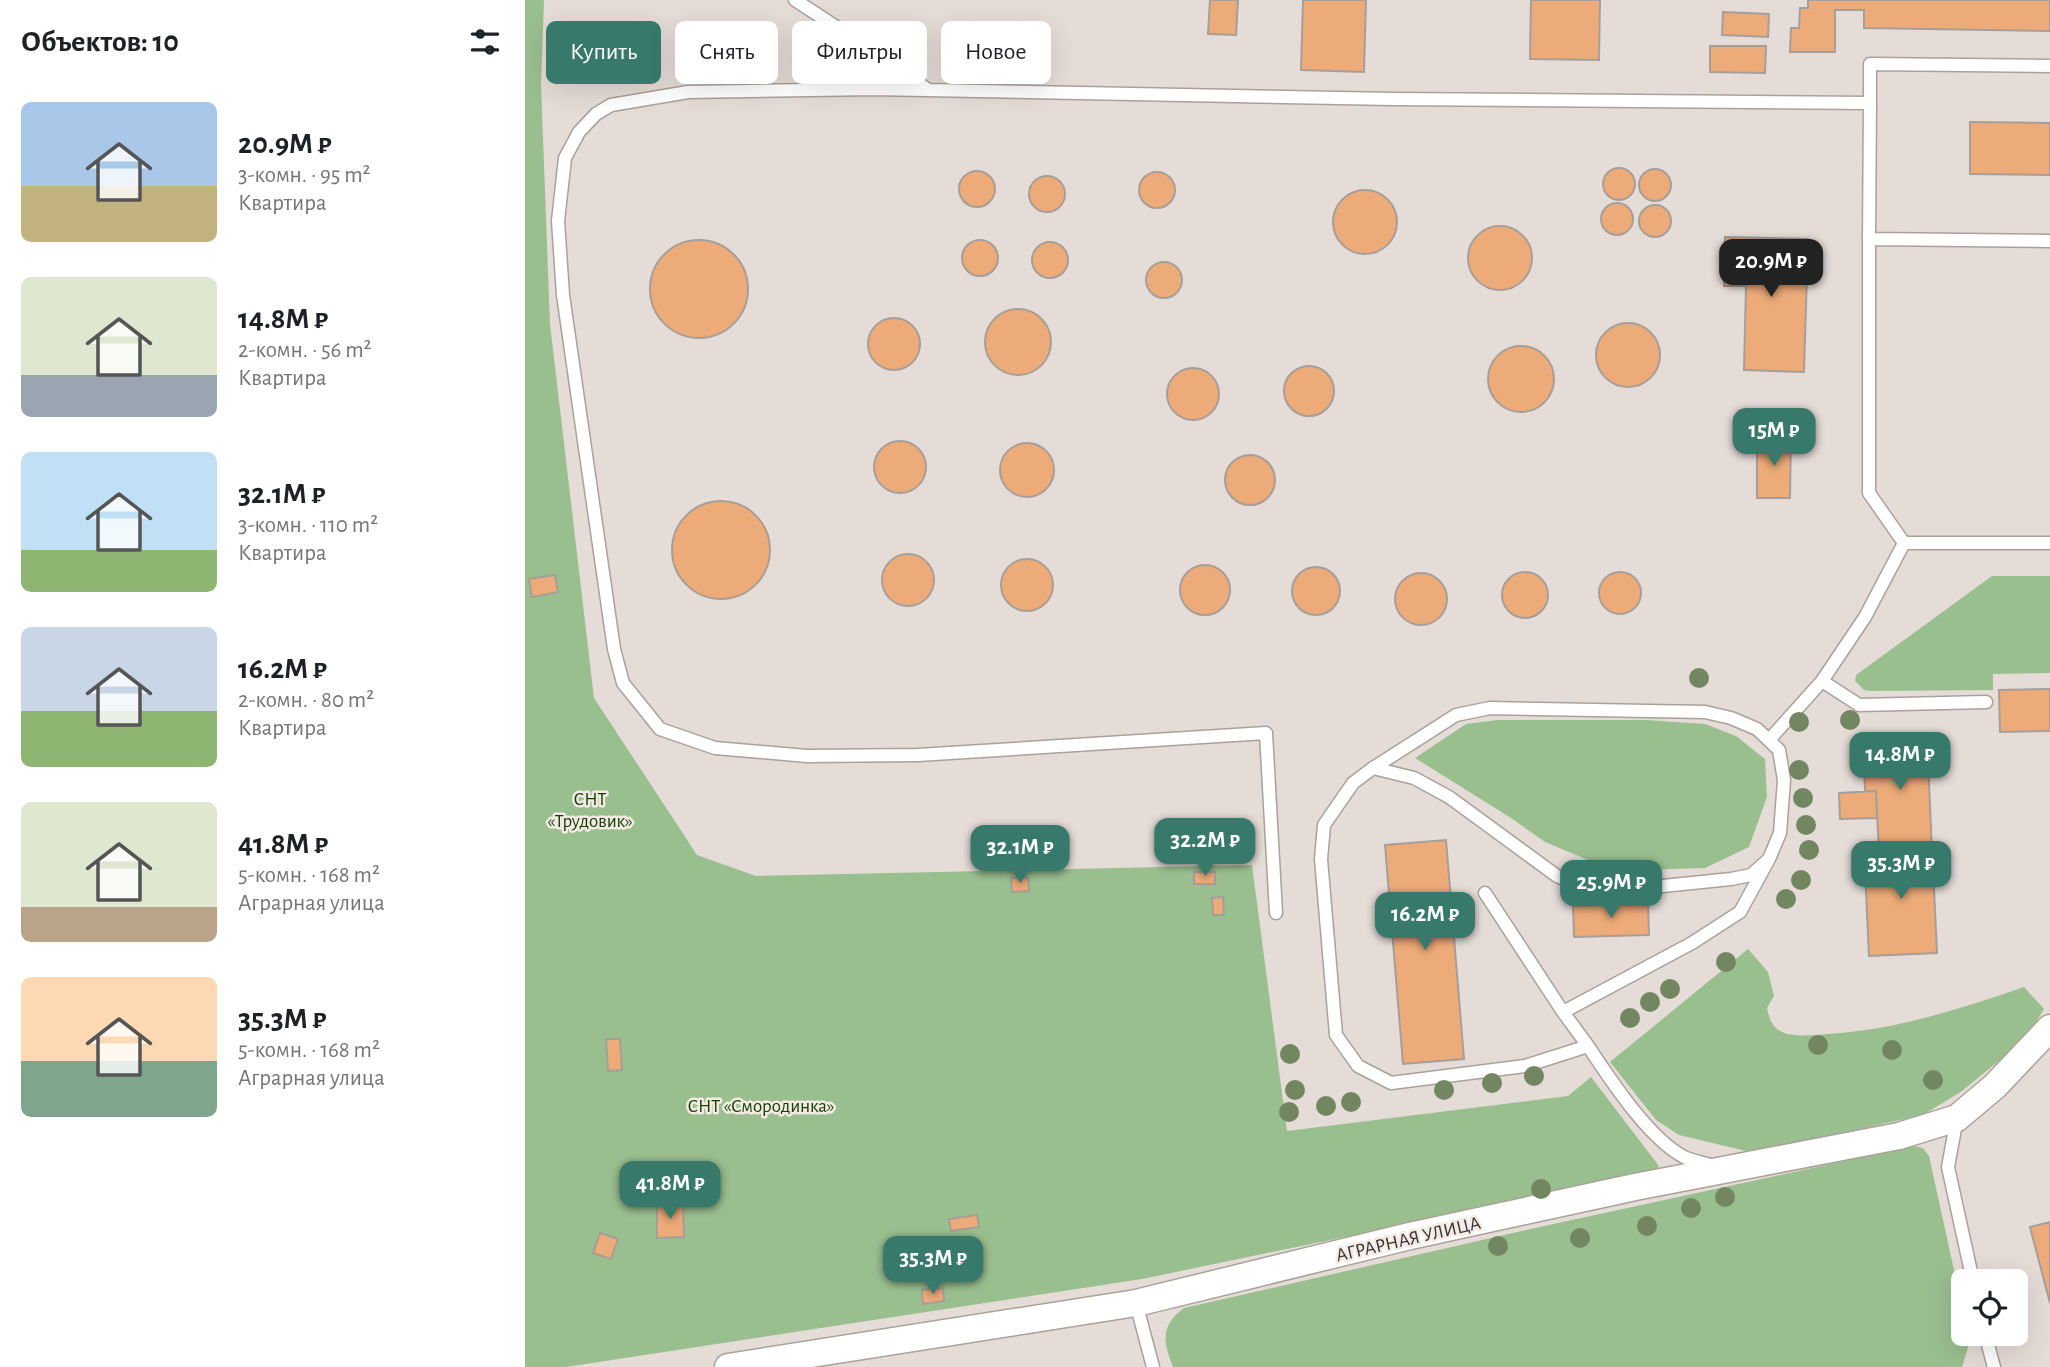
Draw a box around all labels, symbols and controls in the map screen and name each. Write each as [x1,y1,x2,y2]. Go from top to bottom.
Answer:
chip: Купить [546,21,661,84]
chip: Снять [675,21,778,84]
chip: Фильтры [792,21,927,84]
chip: Новое [941,21,1051,84]
icon: filters [466,23,504,61]
text: Объектов: 10 [21,27,179,57]
text: 20.9M ₽ [238,129,332,159]
icon: home [77,130,161,214]
text: 3-комн. · 95 m² [238,164,371,187]
text: Квартира [238,192,326,215]
pin: 20.9M ₽ [1706,240,1836,299]
text: 20.9M ₽ [1735,250,1807,273]
text: 14.8M ₽ [238,304,328,334]
icon: home [77,305,161,389]
text: 2-комн. · 56 m² [238,339,372,362]
text: Квартира [238,367,326,390]
pin: 15M ₽ [1725,408,1823,468]
text: 15M ₽ [1749,419,1799,442]
text: 32.1M ₽ [238,479,325,509]
icon: home [77,480,161,564]
text: 3-комн. · 110 m² [238,514,378,537]
text: Квартира [238,542,326,565]
text: 16.2M ₽ [238,654,327,684]
icon: home [77,655,161,739]
text: 2-комн. · 80 m² [238,689,374,712]
text: Квартира [238,717,326,740]
pin: 14.8M ₽ [1835,732,1965,792]
text: 14.8M ₽ [1865,743,1935,766]
park label: СНТ «Трудовик» [547,790,633,831]
pin: 32.2M ₽ [1140,818,1270,878]
pin: 32.1M ₽ [955,826,1085,885]
text: 41.8M ₽ [238,829,328,859]
text: 32.2M ₽ [1170,829,1240,852]
icon: home [77,830,161,914]
text: 32.1M ₽ [987,836,1053,859]
pin: 35.3M ₽ [1836,842,1966,901]
text: 35.3M ₽ [1867,852,1935,875]
pin: 25.9M ₽ [1546,860,1676,920]
text: 5-комн. · 168 m² [238,864,380,887]
text: 25.9M ₽ [1576,871,1646,894]
text: Аграрная улица [238,892,385,915]
pin: 16.2M ₽ [1360,892,1490,952]
text: 16.2M ₽ [1391,903,1459,926]
text: 35.3M ₽ [238,1004,326,1034]
icon: home [77,1005,161,1089]
text: 5-комн. · 168 m² [238,1039,380,1062]
text: Аграрная улица [238,1067,385,1090]
park label: СНТ «Смородинка» [687,1097,835,1116]
pin: 41.8M ₽ [605,1162,735,1221]
text: 41.8M ₽ [635,1172,705,1195]
street label: АГРАРНАЯ УЛИЦА [1334,1214,1482,1265]
pin: 35.3M ₽ [868,1236,998,1296]
text: 35.3M ₽ [899,1247,967,1270]
map controls [1951,1269,2028,1346]
button: locate [1951,1269,2028,1346]

